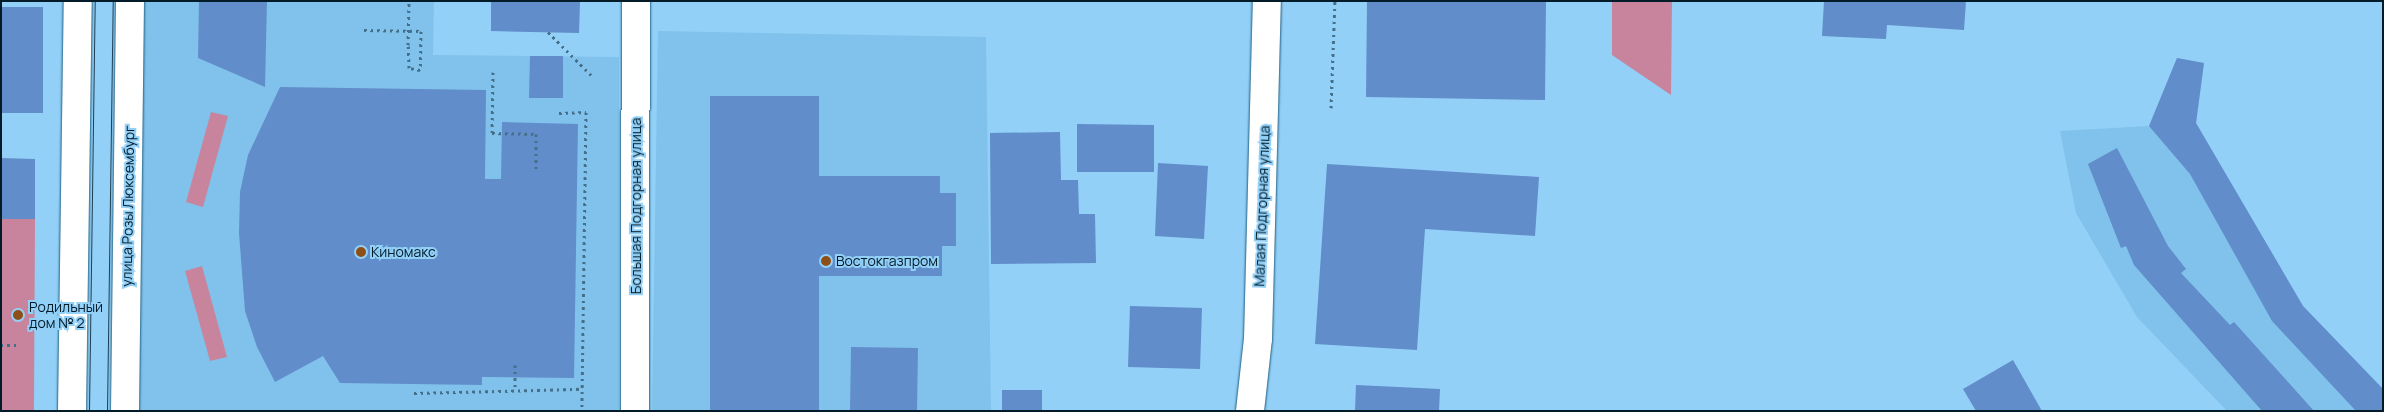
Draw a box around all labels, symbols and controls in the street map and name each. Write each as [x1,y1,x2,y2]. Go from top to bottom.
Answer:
street label: Большая Подгорная улица [628,118,644,294]
street label: улица Розы Люксембург [118,125,138,287]
street label: Малая Подгорная улица [1251,125,1273,287]
place label: Киномакс [371,244,436,260]
marker: Киномакс [355,246,367,258]
place label: Востокгазпром [836,253,938,269]
marker: Востокгазпром [820,255,832,267]
place label: Родильный дом № 2 [29,299,103,332]
marker: Родильный дом № 2 [11,308,25,322]

